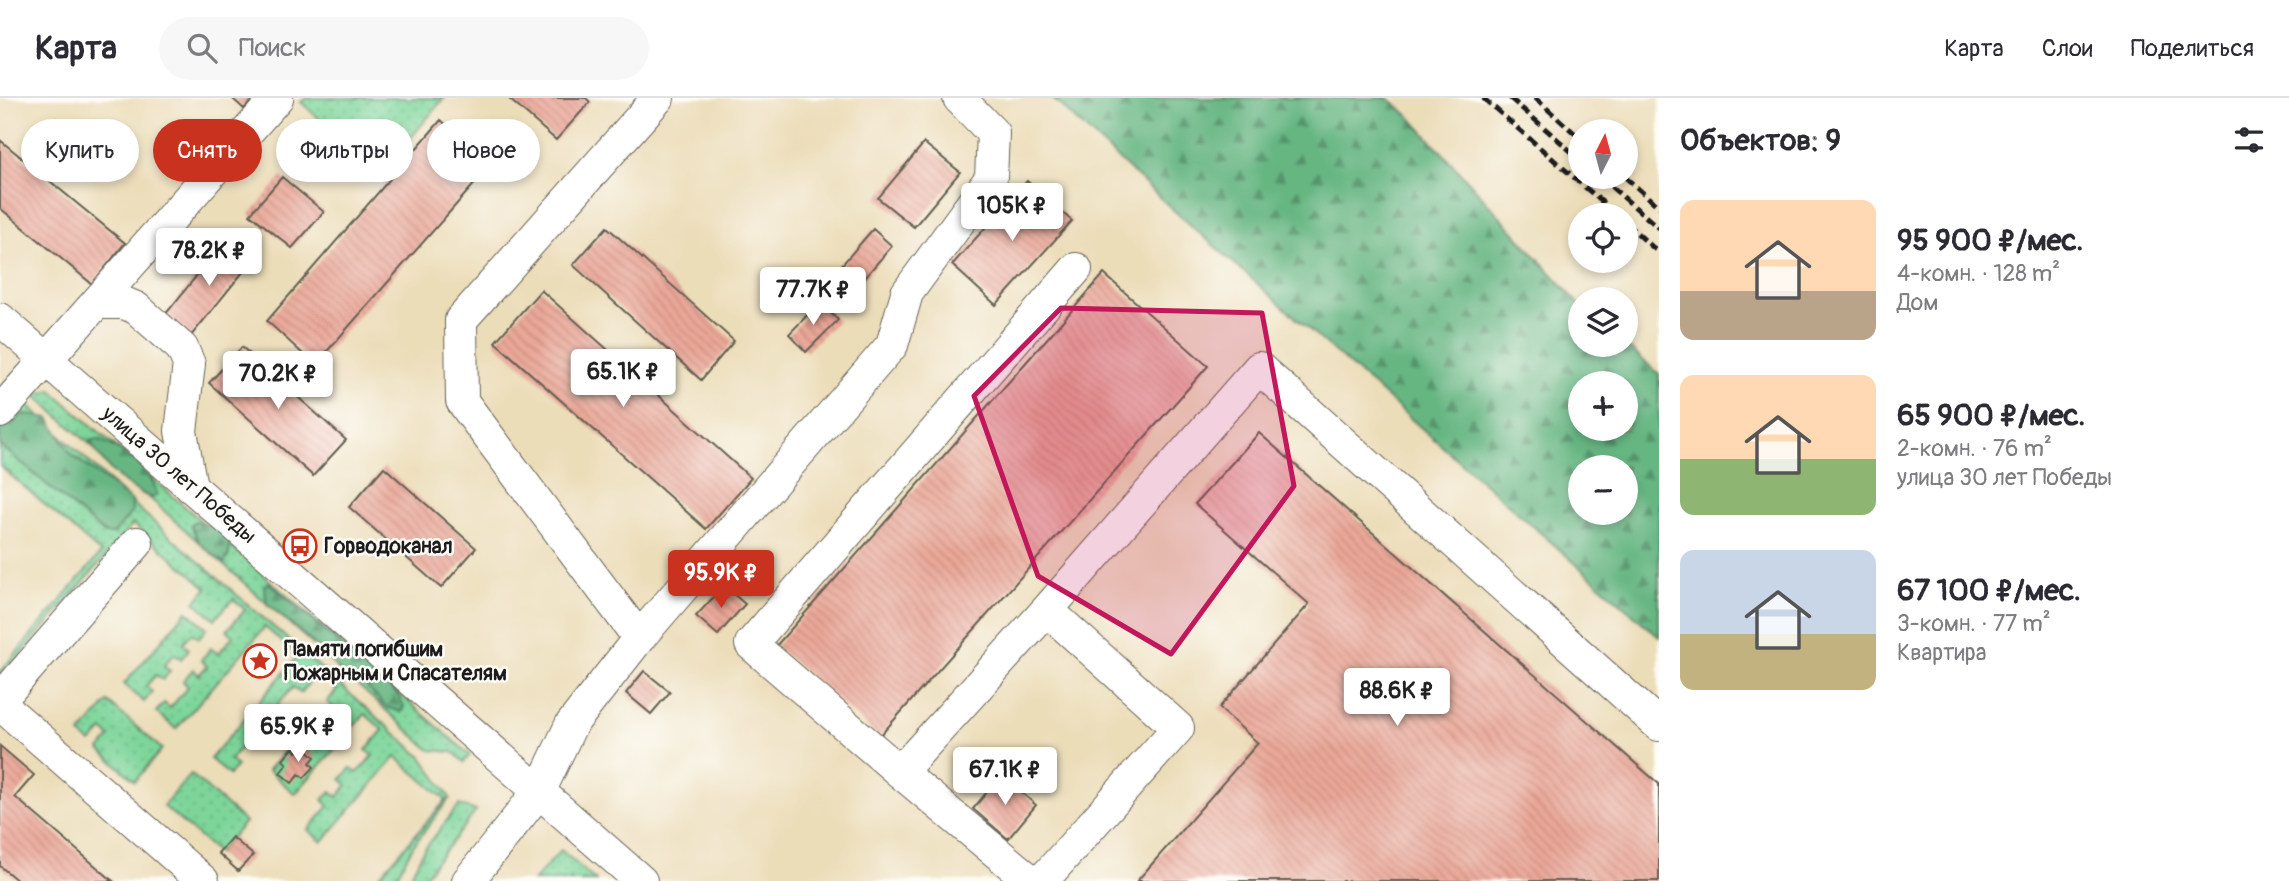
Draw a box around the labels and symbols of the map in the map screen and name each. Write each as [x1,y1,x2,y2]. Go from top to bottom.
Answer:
north arrow [1568,119,1638,189]
pin: 105K ₽ [955,184,1069,243]
pin: 78.2K ₽ [144,228,274,288]
pin: 77.7K ₽ [748,268,878,327]
pin: 65.1K ₽ [558,350,688,409]
pin: 70.2K ₽ [213,352,343,411]
street label: улица 30 лет Победы [95,400,262,550]
bus stop icon: Горводоканал [281,527,319,565]
place label: Горводоканал [324,533,453,560]
pin: 95.9K ₽ [656,550,786,610]
place label: Памяти погибшим Пожарным и Спасателям [284,636,507,687]
place icon: Памяти погибшим Пожарным и Спасателям [241,642,279,680]
pin: 88.6K ₽ [1332,668,1462,728]
pin: 65.9K ₽ [233,704,363,764]
pin: 67.1K ₽ [940,748,1070,807]

